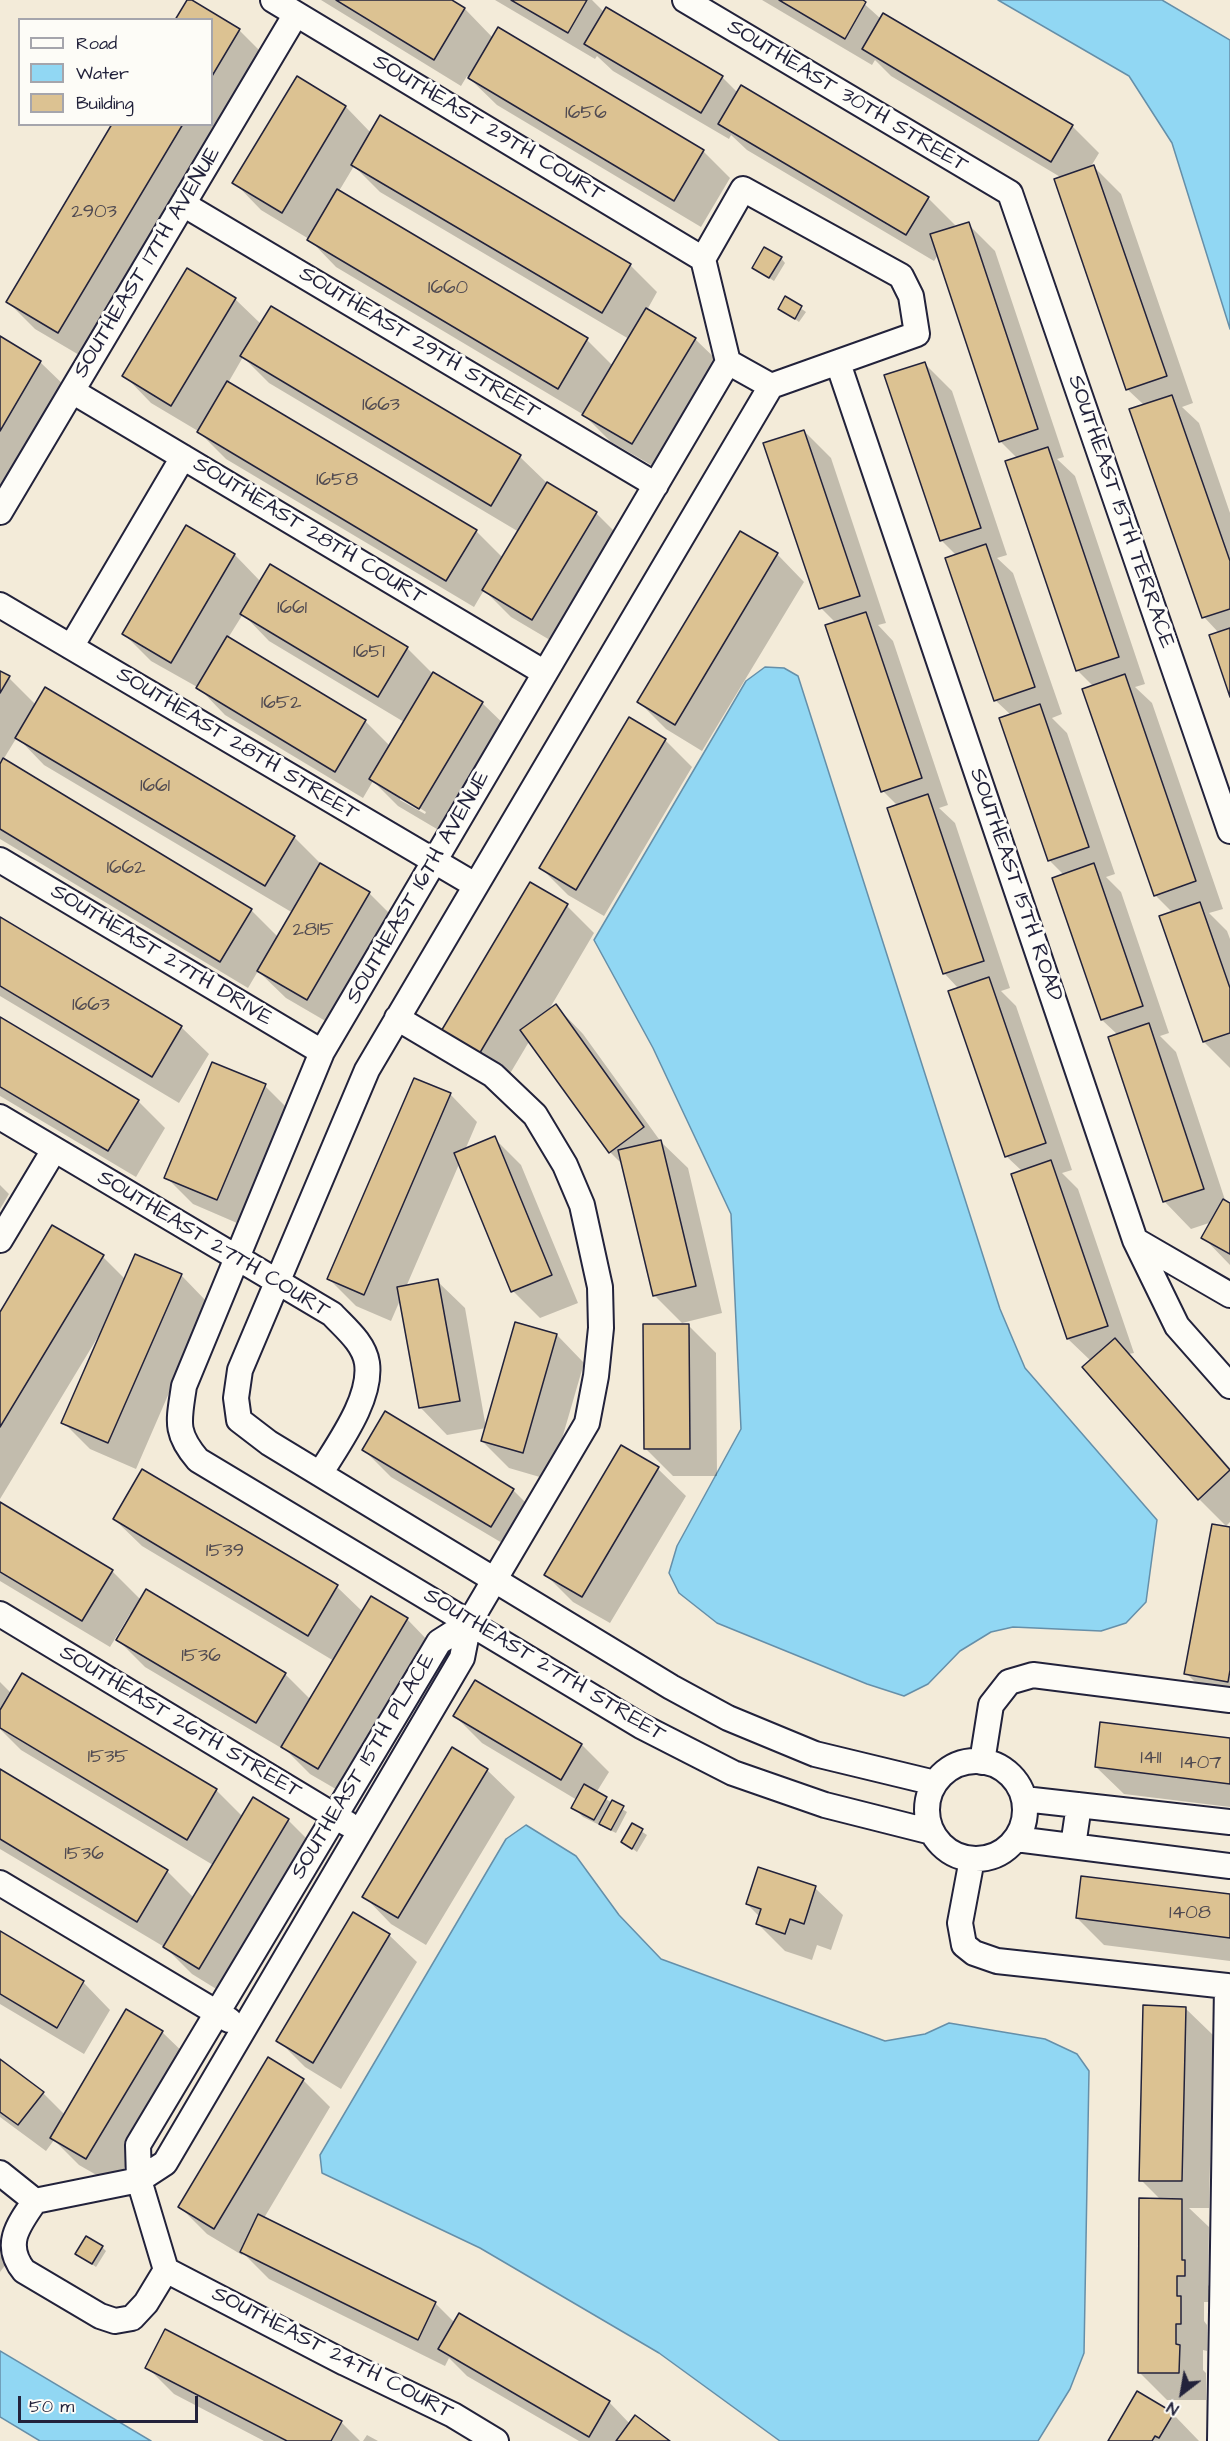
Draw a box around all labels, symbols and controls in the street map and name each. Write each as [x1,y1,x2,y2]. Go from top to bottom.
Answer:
street label: SOUTHEAST 30TH STREET [722,15,972,179]
legend [18,18,213,126]
text: Road [76,31,117,56]
street label: SOUTHEAST 29TH COURT [368,49,608,209]
text: Water [76,61,129,86]
text: Building [76,91,134,116]
house number: 1656 [565,102,607,126]
street label: SOUTHEAST 17TH AVENUE [69,143,227,383]
house number: 2903 [71,201,117,225]
street label: SOUTHEAST 29TH STREET [294,262,544,426]
house number: 1660 [428,277,468,301]
street label: SOUTHEAST 15TH TERRACE [1061,372,1179,652]
house number: 1663 [362,394,400,418]
street label: SOUTHEAST 28TH COURT [188,452,430,612]
house number: 1658 [316,469,358,493]
house number: 1661 [277,597,307,621]
house number: 1651 [353,641,385,665]
street label: SOUTHEAST 28TH STREET [111,662,363,828]
house number: 1652 [261,692,301,716]
street label: SOUTHEAST 15TH ROAD [963,765,1067,1005]
street label: SOUTHEAST 16TH AVENUE [341,767,497,1009]
house number: 1661 [140,775,170,799]
house number: 1662 [106,857,146,881]
street label: SOUTHEAST 27TH DRIVE [45,879,277,1033]
house number: 2815 [292,919,334,943]
house number: 1663 [72,994,110,1018]
street label: SOUTHEAST 27TH COURT [92,1165,334,1325]
house number: 1539 [206,1540,244,1564]
street label: SOUTHEAST 27TH STREET [418,1583,670,1749]
street label: SOUTHEAST 26TH STREET [54,1640,306,1806]
house number: 1536 [181,1645,221,1669]
street label: SOUTHEAST 15TH PLACE [286,1650,442,1884]
house number: 1535 [87,1746,129,1770]
house number: 1411 [1140,1747,1162,1771]
house number: 1407 [1180,1752,1222,1776]
house number: 1536 [64,1843,104,1867]
house number: 1408 [1169,1902,1211,1926]
street label: SOUTHEAST 24TH COURT [207,2282,457,2426]
north arrow [1152,2363,1212,2423]
scale bar [21,2384,201,2422]
text: 50 m [29,2394,74,2419]
text: N [1163,2396,1183,2420]

